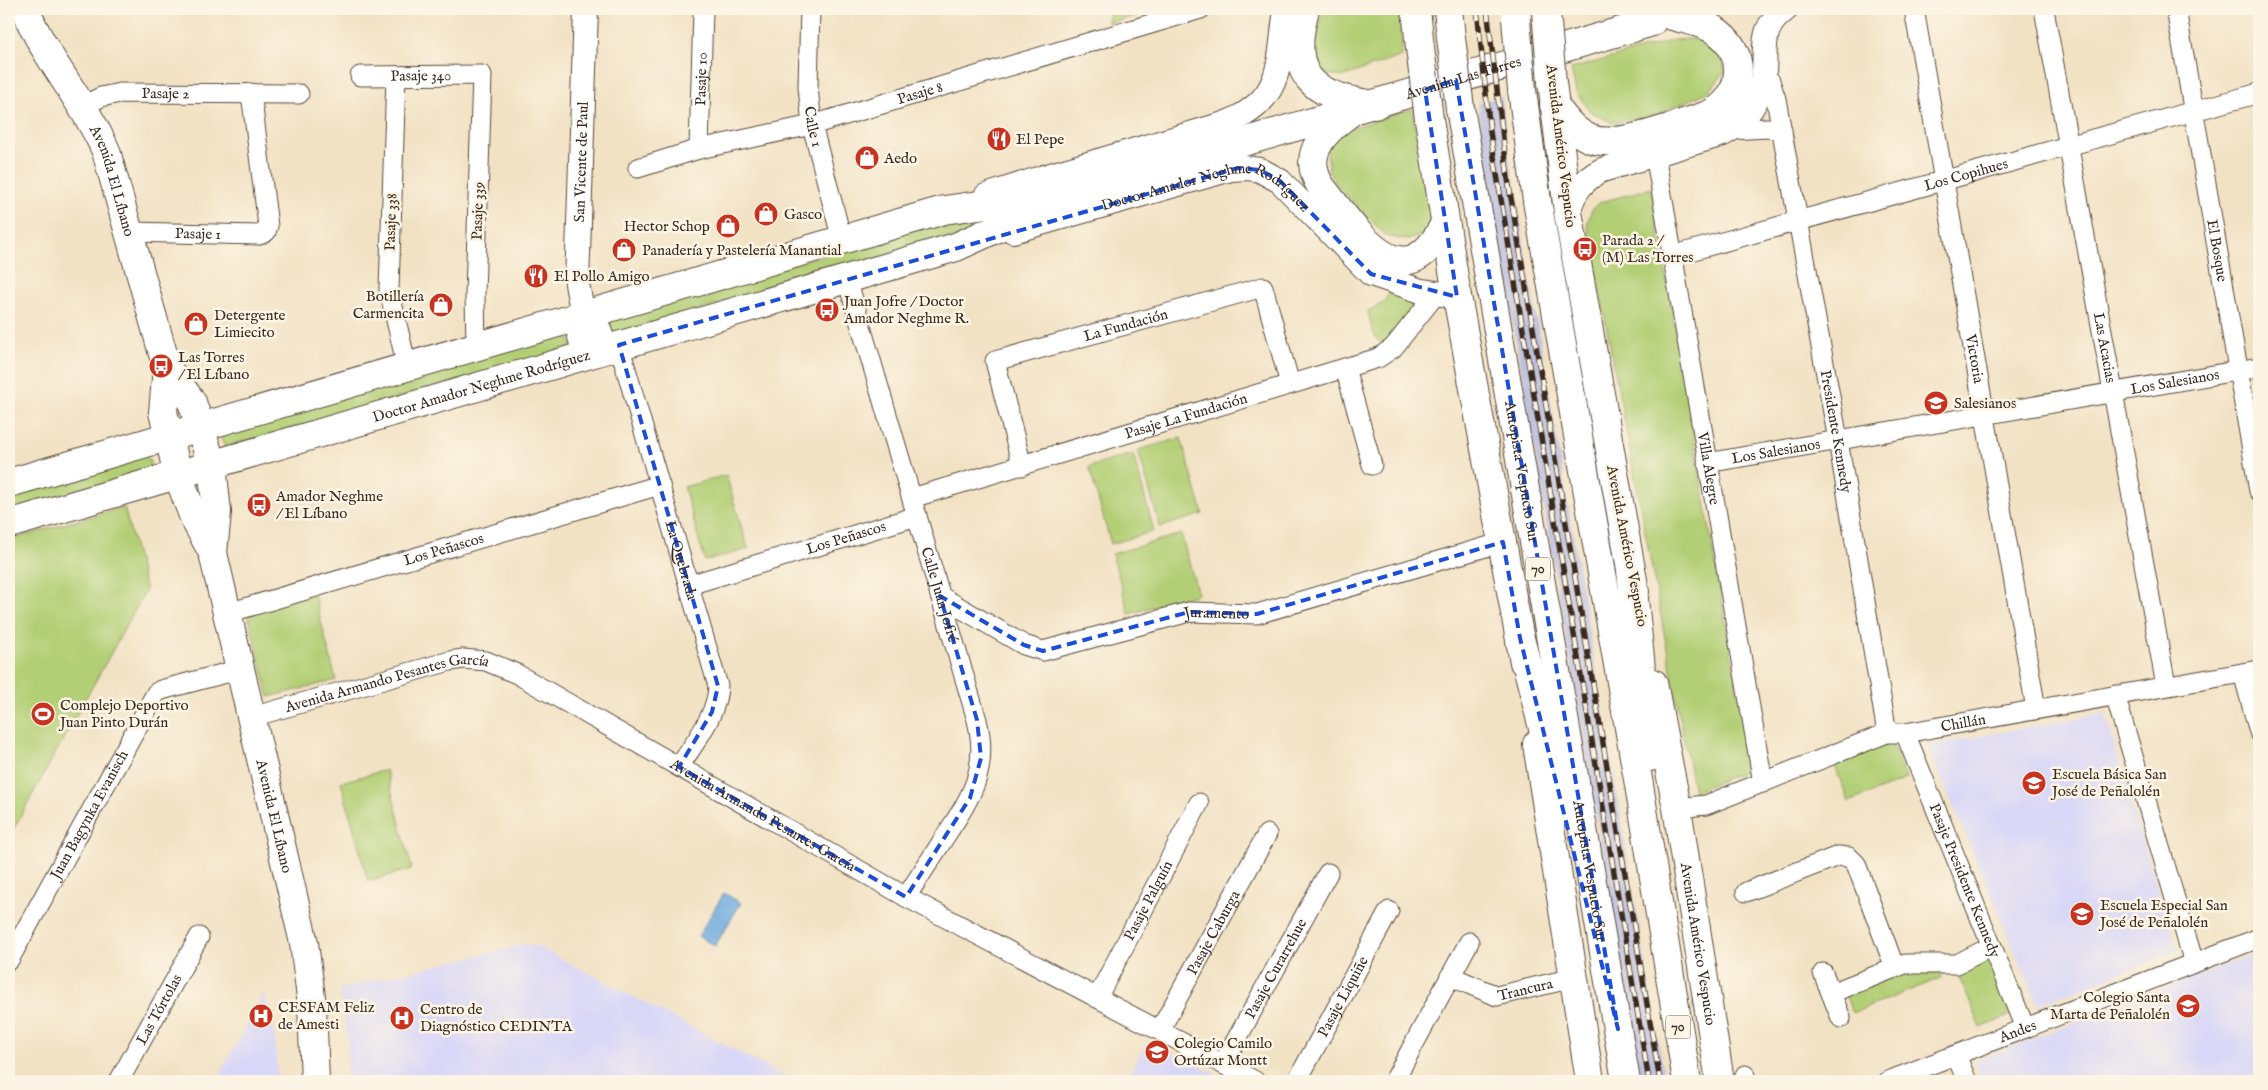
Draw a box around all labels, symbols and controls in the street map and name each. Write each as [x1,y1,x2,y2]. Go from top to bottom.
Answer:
street label: Avenida Las Torres [1402,51,1523,104]
street label: Pasaje 10 [691,52,711,106]
street label: Avenida Américo Vespucio [1541,62,1580,229]
street label: Pasaje 340 [390,66,452,85]
street label: Pasaje 8 [895,77,945,109]
street label: Pasaje 2 [142,84,189,103]
street label: San Vicente de Paul [570,100,593,223]
street label: Calle 1 [801,105,827,149]
street label: Avenida El Líbano [85,121,139,239]
restaurant icon: El Pepe [986,126,1012,152]
place label: El Pepe [1016,130,1064,149]
shop icon: Aedo [854,145,880,171]
place label: Aedo [883,149,917,168]
street label: Los Copihues [1922,154,2010,195]
text: Doctor Amador Neghme Rodríguez [1099,158,1314,216]
street label: Pasaje 339 [467,182,489,240]
street label: Pasaje 338 [381,193,402,251]
street label: Doctor Amador Neghme Rodríguez [1090,198,1316,224]
shop icon: Gasco [753,201,779,227]
place label: Gasco [784,205,822,224]
shop icon: Hector Schop [715,213,741,239]
place label: Hector Schop [624,217,710,236]
street label: El Bosque [2203,218,2232,283]
street label: Pasaje 1 [175,224,221,244]
place label: Parada 2 / (M) Las Torres [1602,231,1694,267]
bus stop icon: Parada 2 / (M) Las Torres [1572,236,1598,262]
shop icon: Panadería y Pastelería Manantial [611,237,637,263]
place label: Panadería y Pastelería Manantial [642,241,843,260]
restaurant icon: El Pollo Amigo [523,263,549,289]
place label: El Pollo Amigo [554,267,650,286]
place label: Botillería Carmencita [353,287,425,323]
shop icon: Botillería Carmencita [428,292,454,318]
place label: Juan Jofre / Doctor Amador Neghme R. [842,292,969,328]
bus stop icon: Juan Jofre / Doctor Amador Neghme R. [814,297,840,323]
street label: La Fundación [1081,304,1170,346]
place label: Detergente Limiecito [214,306,286,342]
shop icon: Detergente Limiecito [183,311,209,337]
street label: Las Acacias [2089,311,2121,384]
street label: Victoria [1961,332,1989,385]
street label: Doctor Amador Neghme Rodríguez [370,345,592,427]
place label: Las Torres / El Líbano [178,348,249,384]
bus stop icon: Las Torres / El Líbano [148,353,174,379]
street label: Los Salesianos [2129,365,2221,399]
street label: Presidente Kennedy [1816,368,1856,495]
street label: Pasaje La Fundación [1122,388,1250,443]
school or university icon: Salesianos [1923,390,1949,416]
place label: Salesianos [1954,394,2016,413]
street label: Autopista Vespucio Sur [1500,399,1544,544]
street label: Villa Alegre [1693,430,1725,506]
street label: Los Salesianos [1730,434,1822,468]
street label: Avenida Américo Vespucio [1602,463,1652,628]
place label: Amador Neghme / El Líbano [275,487,383,523]
bus stop icon: Amador Neghme / El Líbano [246,492,272,518]
street label: Los Peñascos [804,516,888,559]
street label: La Quebrada [661,518,702,603]
street label: Los Peñascos [402,528,486,570]
street label: Calle Juan Jofré [917,545,963,645]
road number: 70 [1526,558,1550,580]
street label: Juramento [1180,603,1250,623]
street label: Avenida Armando Pesantes García [282,649,493,717]
place label: Complejo Deportivo Juan Pinto Durán [58,696,189,732]
sports icon: Complejo Deportivo Juan Pinto Durán [30,701,56,727]
street label: Chillán [1939,709,1987,736]
street label: Juan Bagynka Evanisch [45,747,132,884]
street label: Avenida Armando Pesantes García [666,754,859,876]
street label: Avenida El Líbano [252,757,297,875]
place label: Escuela Básica San José de Peñalolén [2050,765,2167,801]
school or university icon: Escuela Básica San José de Peñalolén [2021,770,2047,796]
street label: Autopista Vespucio Sur [1569,798,1612,944]
street label: Pasaje Presidente Kennedy [1925,800,2005,961]
street label: Pasaje Palguín [1119,857,1177,944]
street label: Avenida Américo Vespucio [1676,860,1721,1027]
street label: Pasaje Caburga [1182,886,1244,978]
place label: Escuela Especial San José de Peñalolén [2098,896,2228,932]
school or university icon: Escuela Especial San José de Peñalolén [2069,901,2095,927]
street label: Pasaje Curarrehue [1240,915,1311,1022]
street label: Pasaje Liquiñe [1313,953,1372,1040]
street label: Las Tórtolas [132,971,186,1048]
street label: Trancura [1496,974,1555,1005]
place label: Colegio Santa Marta de Peñalolén [2050,988,2171,1024]
school or university icon: Colegio Santa Marta de Peñalolén [2175,993,2201,1019]
place label: CESFAM Feliz de Amesti [278,998,375,1034]
place label: Centro de Diagnóstico CEDINTA [420,1000,573,1036]
hospital icon: CESFAM Feliz de Amesti [248,1003,274,1029]
hospital icon: Centro de Diagnóstico CEDINTA [389,1005,415,1031]
street label: Andes [1995,1015,2039,1047]
road number: 70 [1666,1016,1690,1038]
place label: Colegio Camilo Ortúzar Montt [1174,1034,1272,1070]
school or university icon: Colegio Camilo Ortúzar Montt [1144,1039,1170,1065]

